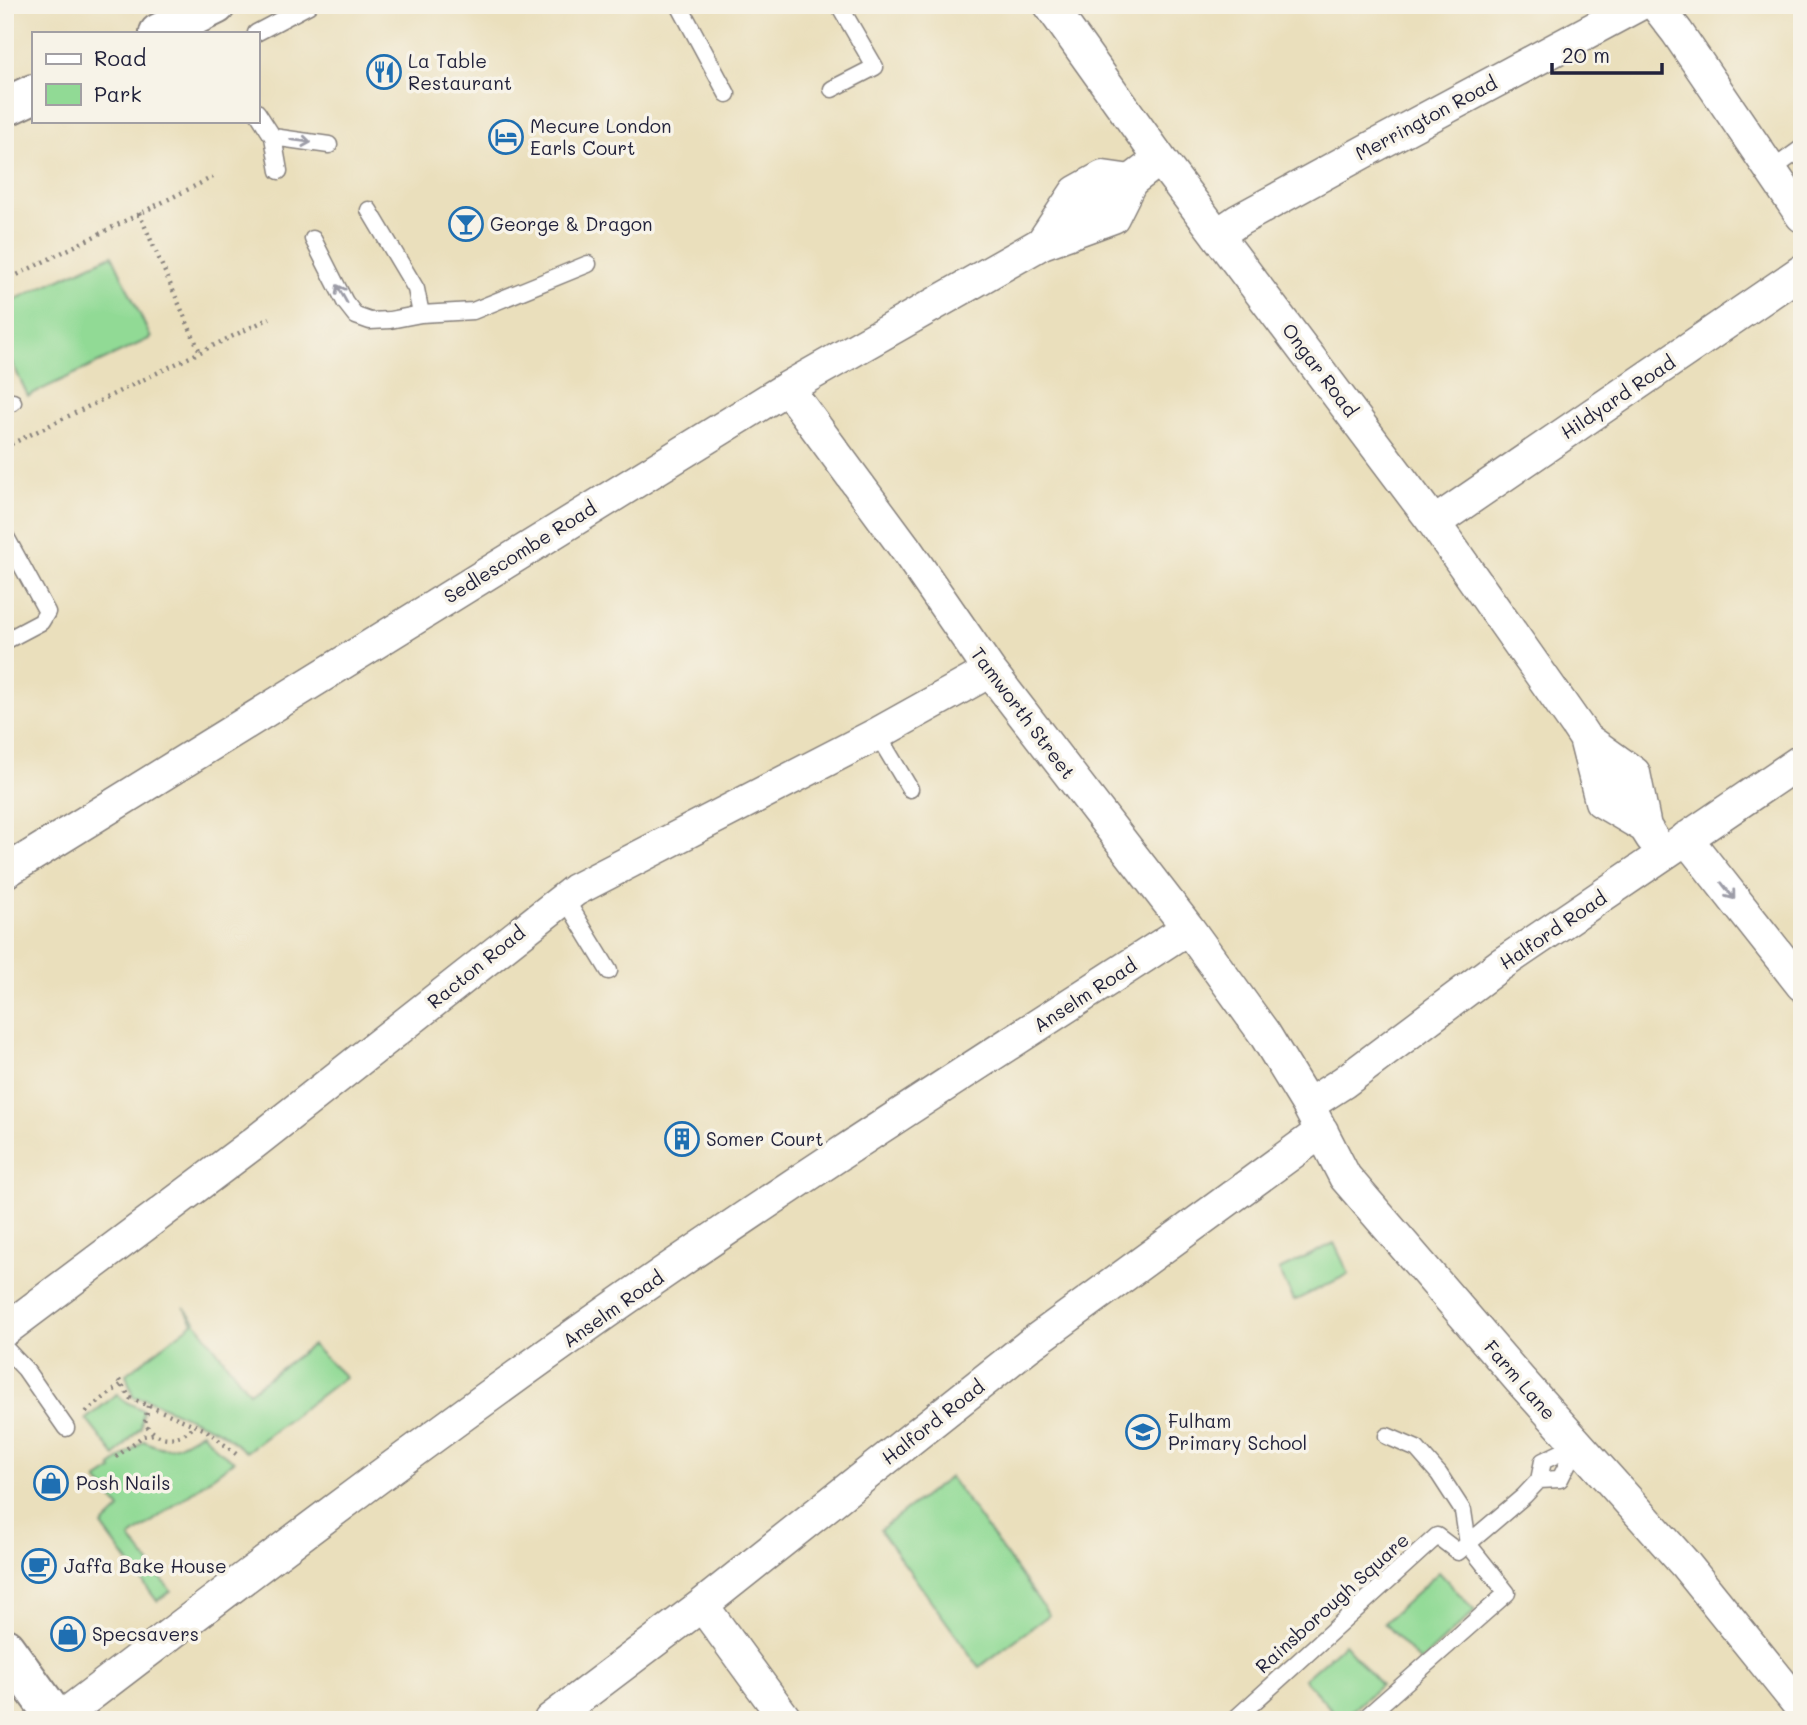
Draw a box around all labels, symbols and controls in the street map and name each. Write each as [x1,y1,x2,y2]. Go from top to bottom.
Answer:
legend [32,32,259,122]
scale bar [1552,32,1662,76]
text: 20 m [1562,41,1610,68]
text: Road [94,44,146,71]
place label: La Table Restaurant [408,48,512,95]
restaurant icon: La Table Restaurant [365,53,403,91]
street label: Merrington Road [1351,70,1501,165]
text: Park [94,80,142,107]
place label: Mecure London Earls Court [530,113,671,160]
hotel icon: Mecure London Earls Court [487,118,525,156]
one-way arrow [289,135,312,148]
bar icon: George & Dragon [447,205,485,243]
place label: George & Dragon [490,211,653,236]
one-way arrow [335,285,349,305]
street label: Ongar Road [1277,318,1364,422]
street label: Hildyard Road [1556,349,1680,444]
street label: Sedlescombe Road [439,495,601,609]
street label: Tamworth Street [966,642,1081,784]
one-way arrow [1721,882,1736,900]
street label: Halford Road [1494,885,1611,975]
street label: Racton Road [422,920,530,1014]
street label: Anselm Road [1028,952,1141,1037]
building icon: Somer Court [663,1120,701,1158]
place label: Somer Court [706,1126,824,1151]
street label: Anselm Road [557,1265,668,1353]
street label: Farm Lane [1479,1335,1562,1425]
street label: Halford Road [876,1374,989,1470]
place label: Fulham Primary School [1168,1408,1307,1455]
school or university icon: Fulham Primary School [1124,1413,1162,1451]
shop icon: Posh Nails [32,1464,70,1502]
place label: Posh Nails [76,1470,171,1495]
street label: Rainsborough Square [1250,1527,1414,1678]
cafe icon: Jaffa Bake House [20,1547,58,1585]
place label: Jaffa Bake House [64,1553,227,1578]
shop icon: Specsavers [49,1615,87,1653]
place label: Specsavers [92,1621,199,1646]

